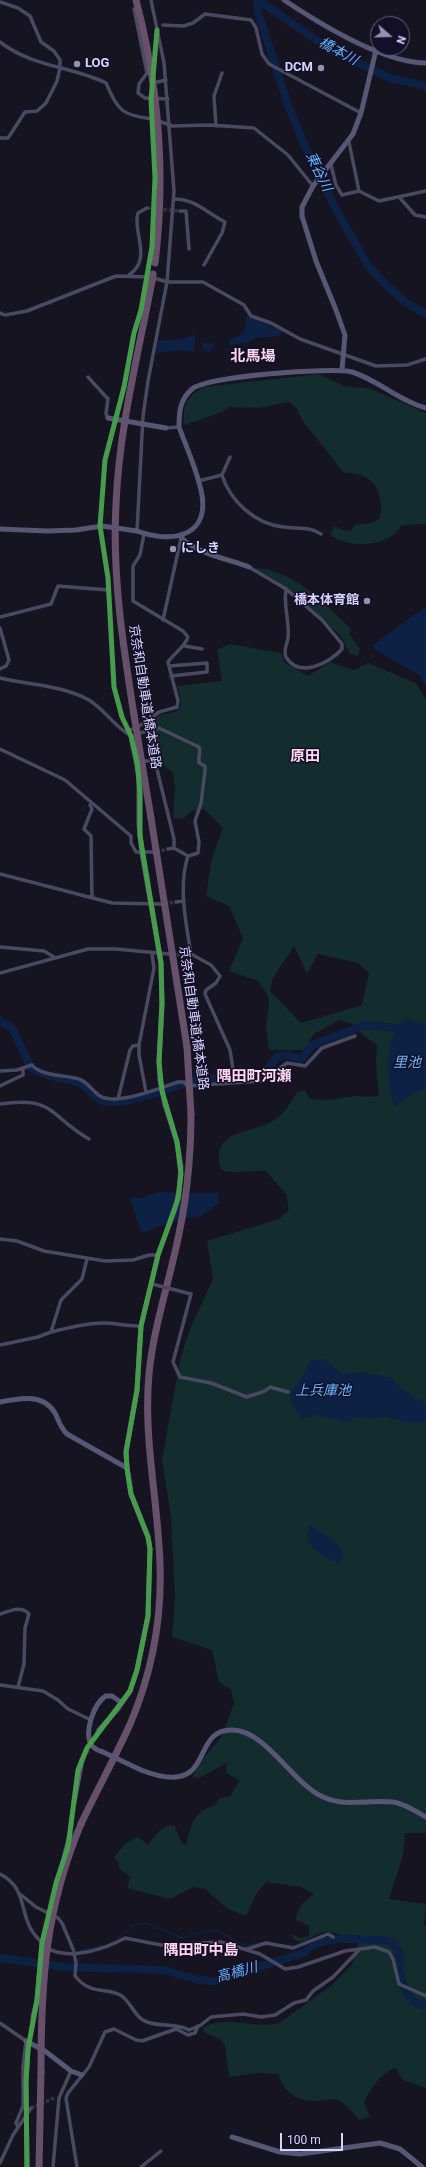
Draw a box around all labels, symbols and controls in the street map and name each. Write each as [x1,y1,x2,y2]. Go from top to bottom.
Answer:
north arrow [370,16,410,56]
text: N [393,34,408,46]
water label: 橋本川 [316,35,360,69]
place label: LOG [85,56,109,72]
marker: LOG [72,59,82,69]
place label: DCM [285,60,313,76]
marker: DCM [316,63,326,73]
water label: 東谷川 [301,149,335,195]
district label: 北馬場 [231,348,275,366]
place label: にしき [181,541,220,557]
marker: にしき [168,544,178,554]
place label: 橋本体育館 [294,593,359,609]
marker: 橋本体育館 [362,596,372,606]
street label: 京奈和自動車道;橋本道路 [125,624,163,770]
district label: 原田 [290,748,320,766]
street label: 京奈和自動車道;橋本道路 [175,945,211,1091]
water label: 里池 [393,1055,421,1071]
district label: 隅田町河瀬 [217,1068,291,1086]
water label: 上兵庫池 [295,1383,351,1399]
district label: 隅田町中島 [164,1942,238,1960]
water label: 高橋川 [215,1959,259,1987]
scale bar [282,2125,345,2151]
text: 100 m [287,2133,321,2147]

